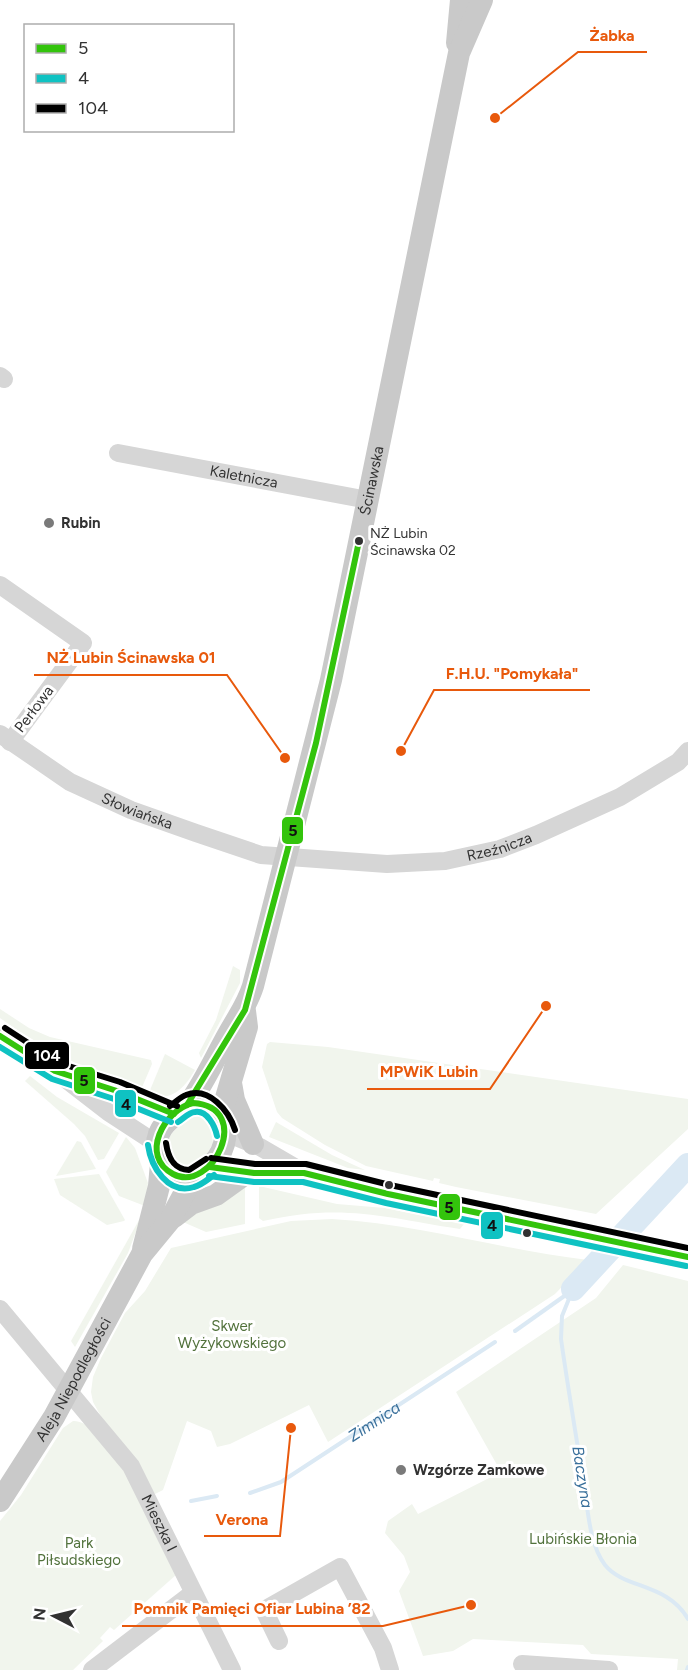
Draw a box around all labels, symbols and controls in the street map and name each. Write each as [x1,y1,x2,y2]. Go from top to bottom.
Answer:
callout: Żabka [578,18,647,52]
legend [24,24,234,132]
text: Żabka [590,26,634,45]
text: 5 [78,37,88,59]
text: 4 [78,67,89,89]
text: 104 [78,97,108,119]
street label: Ścinawska [356,444,388,517]
street label: Kaletnicza [208,461,279,492]
place label: Rubin [61,514,101,532]
marker: Rubin [42,516,56,530]
place label: NŻ Lubin Ścinawska 02 [370,525,456,559]
marker: NŻ Lubin Ścinawska 02 [353,535,365,547]
callout: NŻ Lubin Ścinawska 01 [34,641,227,675]
text: NŻ Lubin Ścinawska 01 [46,648,216,667]
callout: F.H.U. "Pomykała" [434,656,590,690]
text: F.H.U. "Pomykała" [446,664,578,683]
street label: Perłowa [11,682,57,736]
street label: Słowiańska [99,789,175,833]
line badge: 5 [281,816,304,845]
text: 5 [288,821,298,840]
street label: Rzeźnicza [465,828,534,865]
line badge: 104 [24,1041,70,1070]
text: 104 [33,1046,61,1065]
callout: MPWiK Lubin [367,1055,490,1089]
text: MPWiK Lubin [380,1062,478,1081]
line badge: 5 [73,1066,96,1095]
text: 5 [79,1071,89,1090]
line badge: 4 [114,1089,137,1118]
text: 4 [121,1095,131,1114]
unlabelled marker [383,1179,395,1191]
line badge: 5 [438,1193,461,1221]
text: 5 [444,1198,454,1217]
line badge: 4 [480,1211,504,1240]
text: 4 [487,1216,497,1235]
unlabelled marker [521,1227,533,1239]
street label: Aleja Niepodległości [32,1315,115,1445]
park label: Skwer Wyżykowskiego [178,1317,286,1352]
water label: Zimnica [345,1398,404,1446]
water label: Baczyna [568,1445,597,1509]
place label: Wzgórze Zamkowe [413,1461,545,1479]
marker: Wzgórze Zamkowe [394,1463,408,1477]
street label: Mieszka I [138,1491,181,1554]
callout: Verona [204,1502,280,1536]
text: Verona [216,1510,268,1529]
park label: Lubińskie Błonia [529,1530,637,1548]
park label: Park Piłsudskiego [37,1534,121,1569]
north arrow [24,1586,84,1646]
callout: Pomnik Pamięci Ofiar Lubina ’82 [122,1592,383,1626]
text: Pomnik Pamięci Ofiar Lubina ’82 [133,1599,371,1618]
text: N [29,1607,50,1622]

